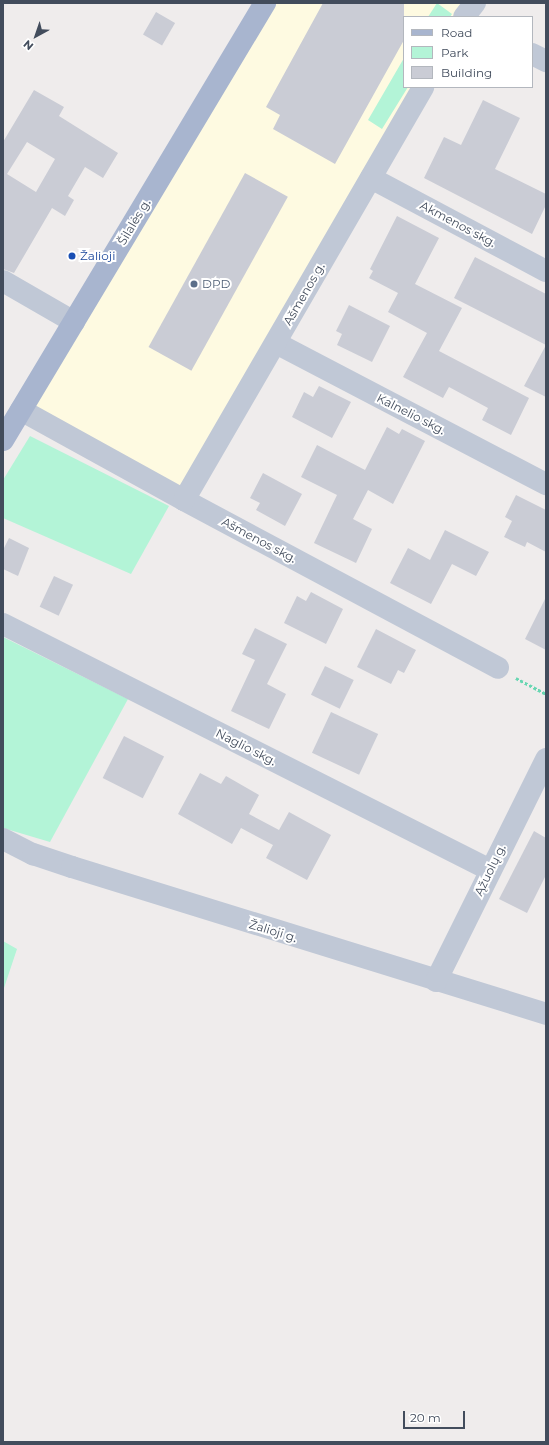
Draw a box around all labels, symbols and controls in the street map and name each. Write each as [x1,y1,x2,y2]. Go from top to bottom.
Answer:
north arrow [16,16,56,56]
legend [403,16,533,88]
text: Road [441,25,472,40]
text: N [20,37,36,53]
text: Park [441,45,468,60]
text: Building [441,65,492,80]
street label: Šilalės g. [115,196,153,248]
street label: Akmenos skg. [418,198,498,250]
place label: Žalioji [80,249,115,263]
marker: Žalioji [67,251,77,261]
street label: Ašmenos g. [280,260,328,328]
place label: DPD [202,277,230,291]
marker: DPD [189,279,199,289]
street label: Kalnelio skg. [374,391,448,437]
street label: Ašmenos skg. [219,514,299,566]
street label: Naglio skg. [213,726,279,768]
street label: Ąžuolų g. [471,842,509,898]
street label: Žalioji g. [247,917,299,945]
scale bar [405,1403,467,1429]
text: 20 m [410,1410,441,1425]

